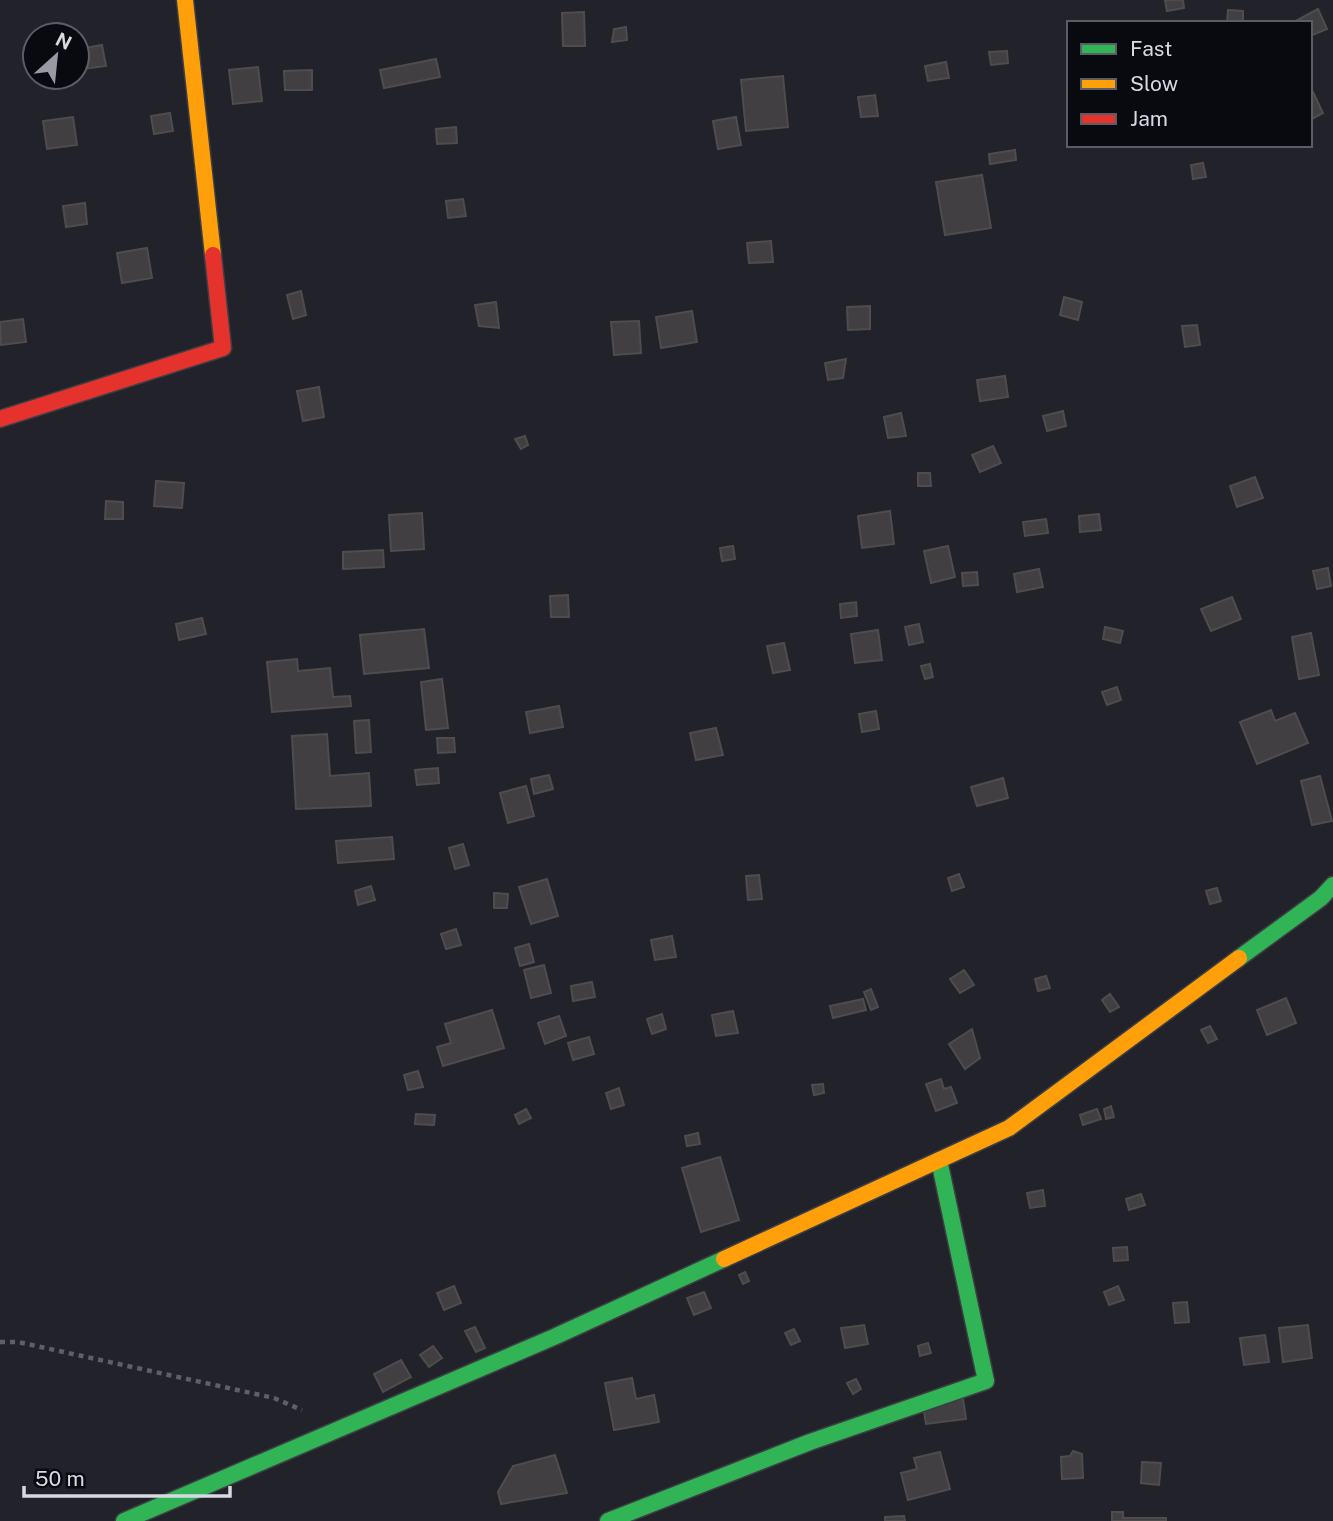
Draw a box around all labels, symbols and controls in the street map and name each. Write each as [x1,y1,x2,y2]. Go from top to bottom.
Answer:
north arrow [21,21,91,91]
legend [1067,21,1312,147]
text: N [52,28,75,54]
text: Fast [1130,36,1172,61]
text: Slow [1130,71,1178,96]
text: Jam [1130,106,1168,131]
scale bar [24,1454,231,1498]
text: 50 m [35,1466,85,1491]

